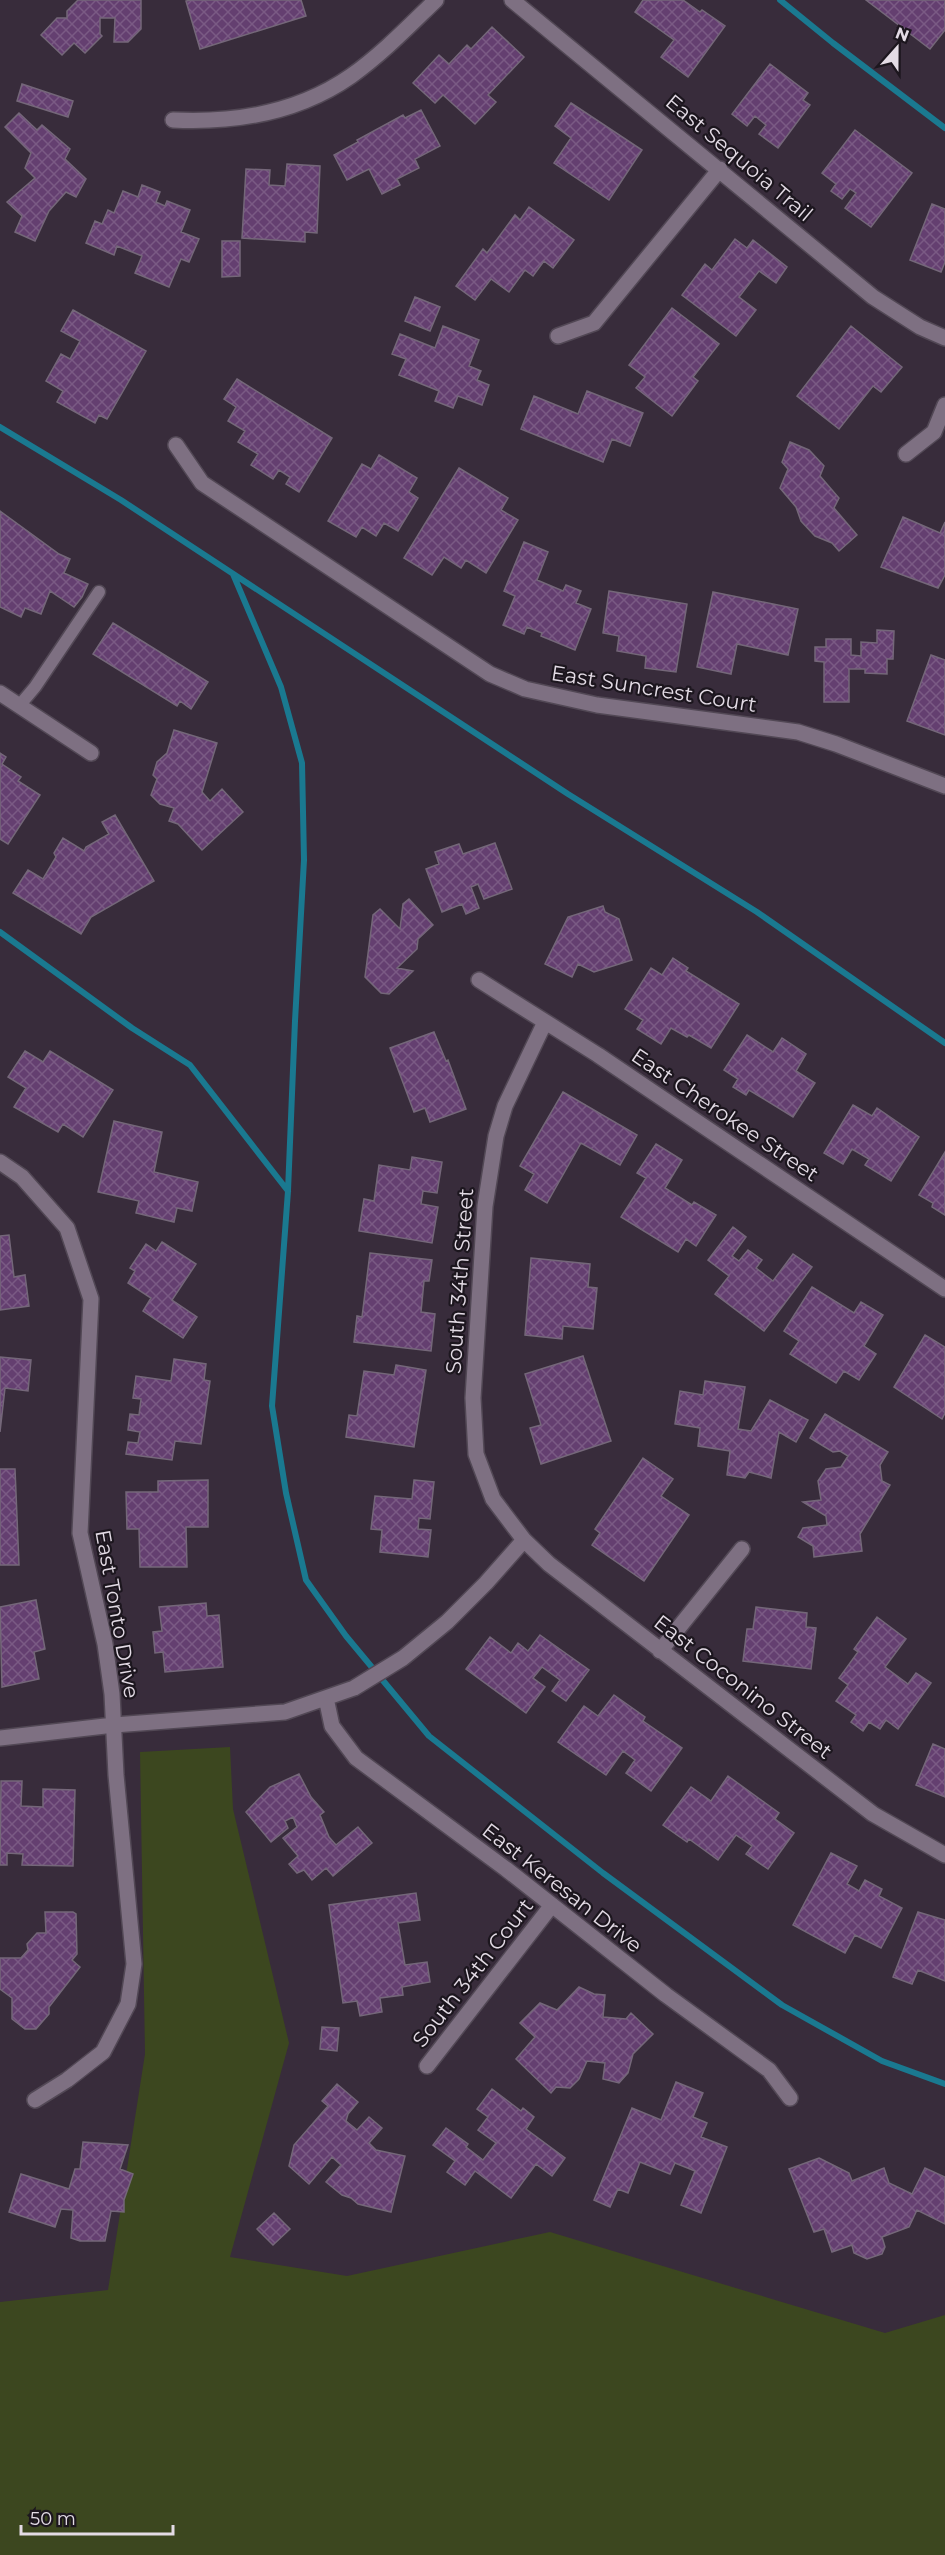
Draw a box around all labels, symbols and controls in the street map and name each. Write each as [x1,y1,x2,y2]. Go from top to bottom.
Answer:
north arrow [867,18,927,78]
text: N [893,23,912,46]
street label: East Sequoia Trail [661,89,818,226]
street label: East Suncrest Court [550,660,759,717]
street label: East Cherokee Street [627,1043,824,1186]
street label: South 34th Street [441,1187,478,1375]
street label: East Tonto Drive [90,1528,145,1700]
street label: East Coconino Street [649,1609,837,1764]
street label: East Keresan Drive [477,1817,647,1958]
street label: South 34th Court [407,1894,538,2052]
scale bar [21,2498,172,2536]
text: 50 m [30,2508,76,2530]

